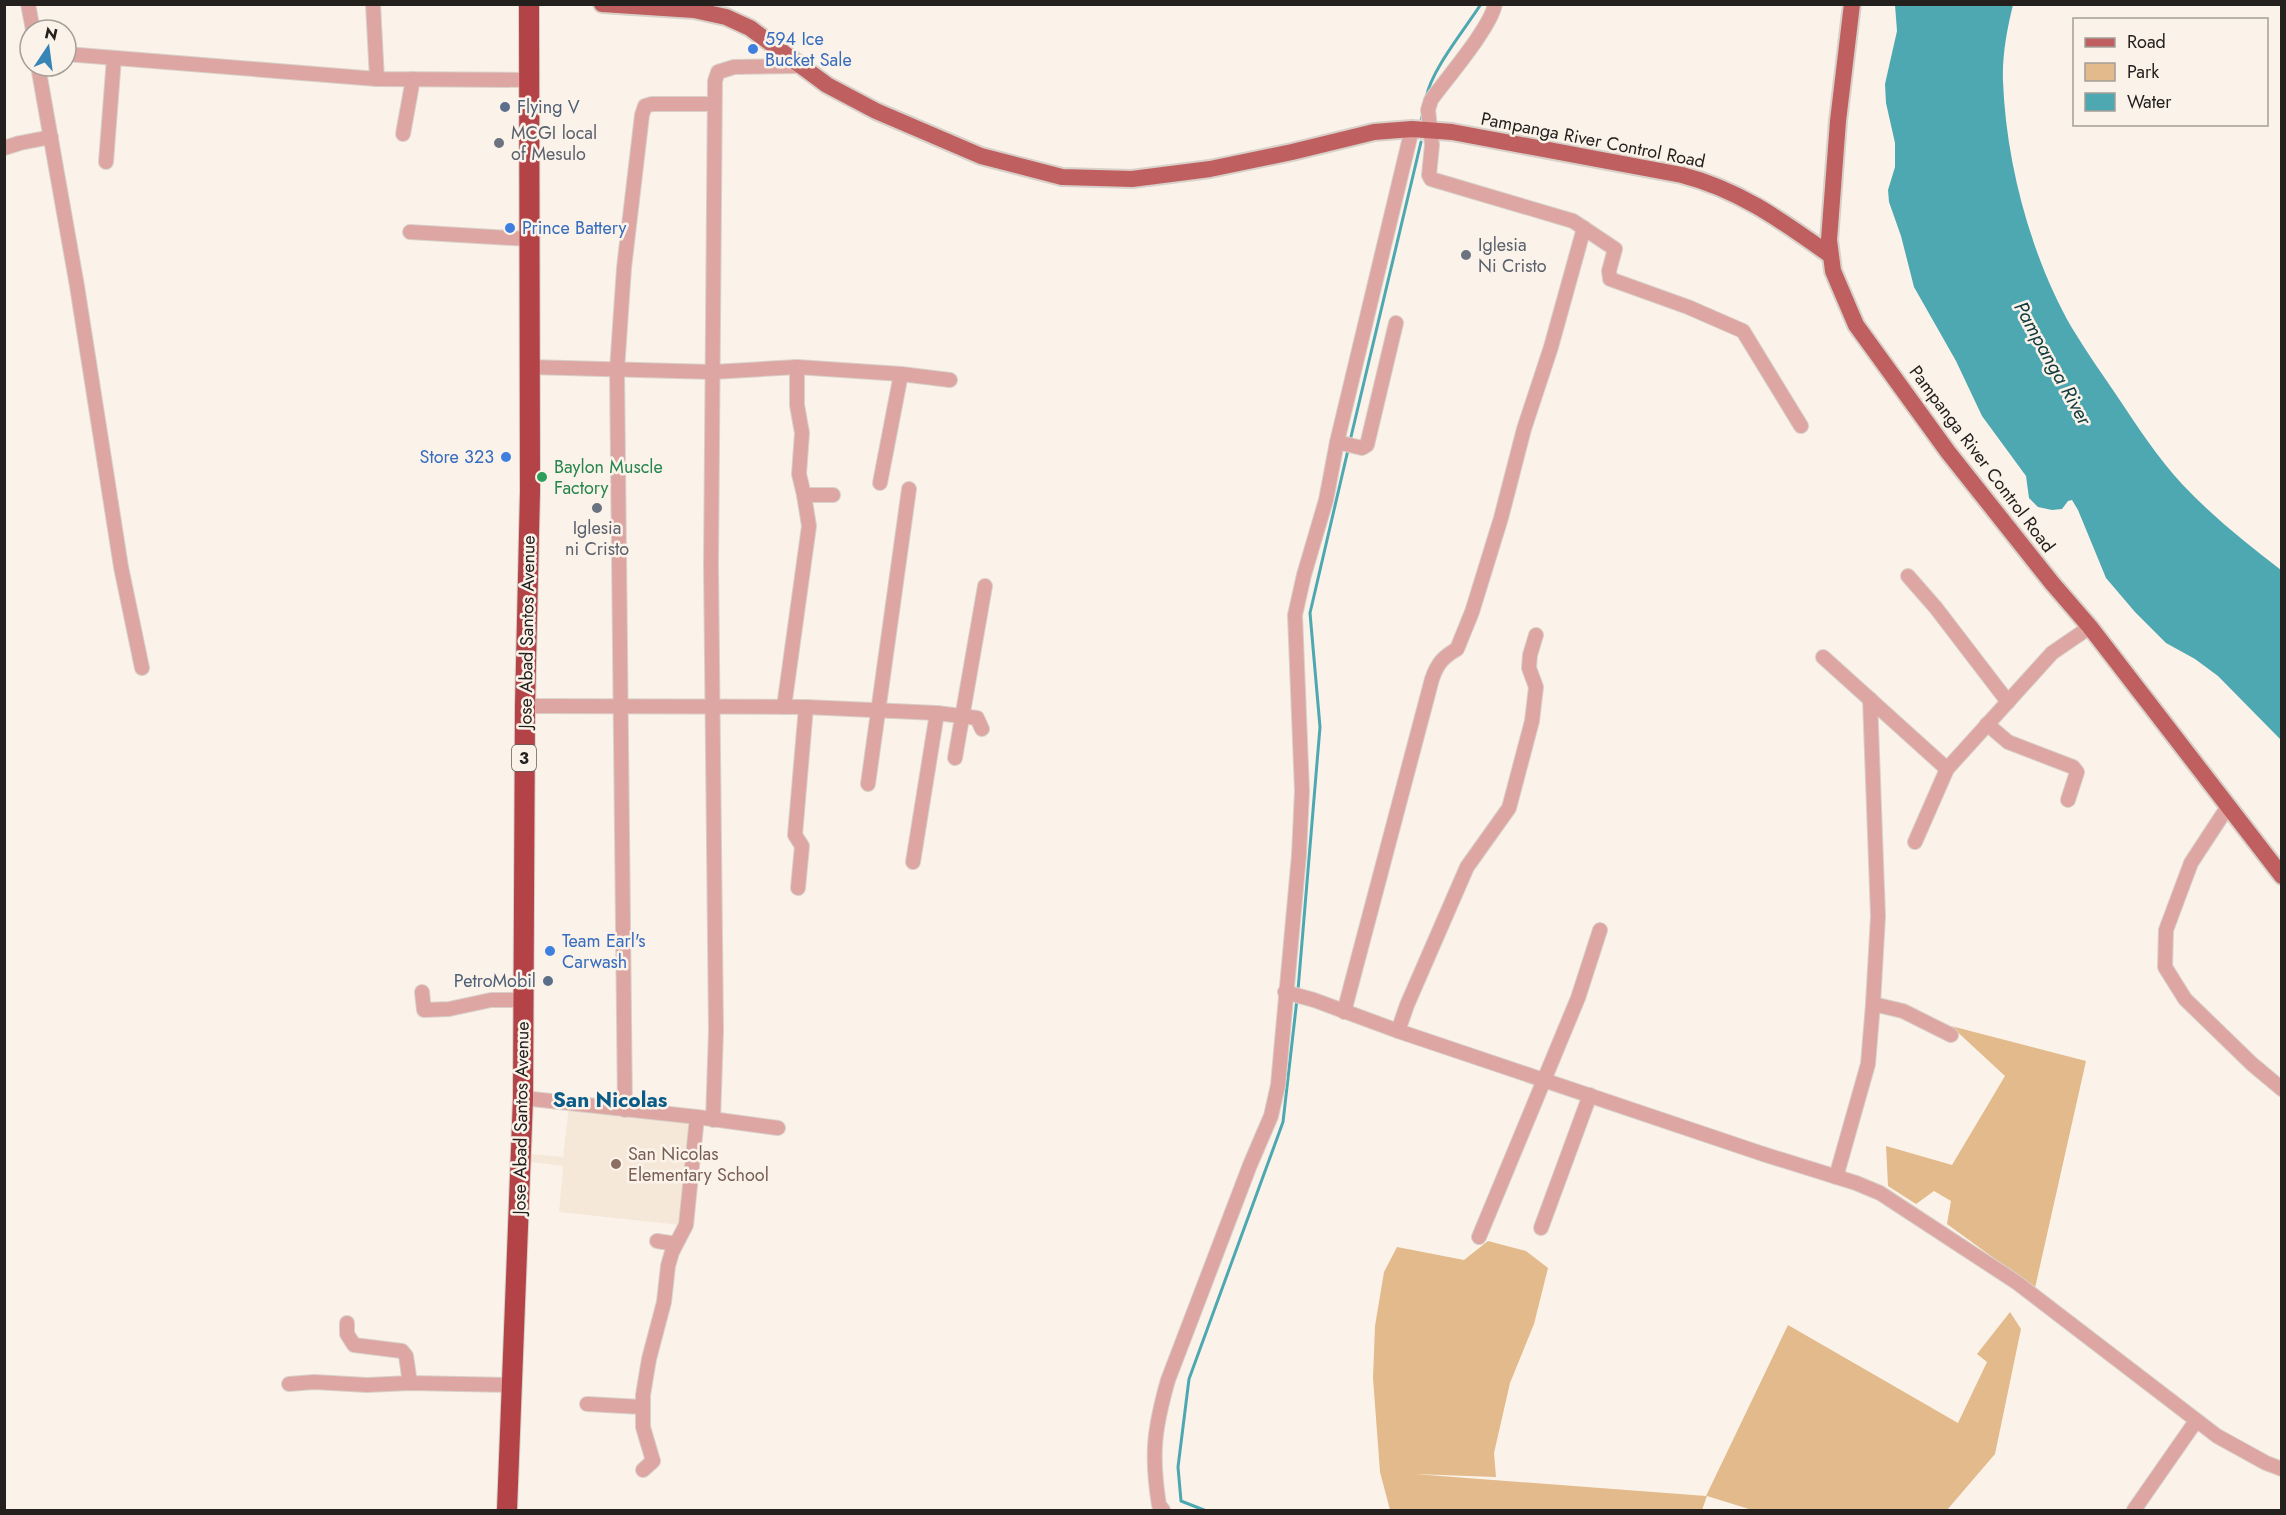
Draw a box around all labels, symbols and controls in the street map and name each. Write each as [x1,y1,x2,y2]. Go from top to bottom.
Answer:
north arrow [18,18,78,78]
legend [2073,18,2268,126]
text: N [42,21,60,47]
place label: 594 Ice Bucket Sale [765,26,852,73]
text: Road [2127,29,2166,55]
marker: 594 Ice Bucket Sale [746,42,760,56]
text: Park [2127,59,2159,85]
text: Water [2127,89,2172,115]
place label: Flying V [517,94,580,120]
marker: Flying V [498,100,512,114]
street label: Pampanga River Control Road [1479,105,1707,175]
place label: MCGI local of Mesulo [511,120,597,167]
marker: MCGI local of Mesulo [492,136,506,150]
place label: Prince Battery [522,215,626,241]
marker: Prince Battery [503,221,517,235]
place label: Iglesia Ni Cristo [1478,232,1547,279]
marker: Iglesia Ni Cristo [1459,248,1473,262]
water label: Pampanga River [2007,296,2099,432]
street label: Pampanga River Control Road [1903,360,2061,558]
place label: Store 323 [420,444,494,470]
marker: Store 323 [499,450,513,464]
place label: Baylon Muscle Factory [554,454,663,501]
marker: Baylon Muscle Factory [535,470,549,484]
marker: Iglesia ni Cristo [590,501,604,515]
place label: Iglesia ni Cristo [565,515,629,562]
street label: Jose Abad Santos Avenue [512,535,542,731]
road number: 3 [512,745,536,771]
place label: Team Earl's Carwash [562,928,645,975]
marker: Team Earl's Carwash [543,944,557,958]
place label: PetroMobil [454,968,536,994]
marker: PetroMobil [541,974,555,988]
street label: Jose Abad Santos Avenue [506,1021,536,1217]
district label: San Nicolas [553,1085,668,1115]
place label: San Nicolas Elementary School [628,1141,769,1188]
marker: San Nicolas Elementary School [609,1157,623,1171]

